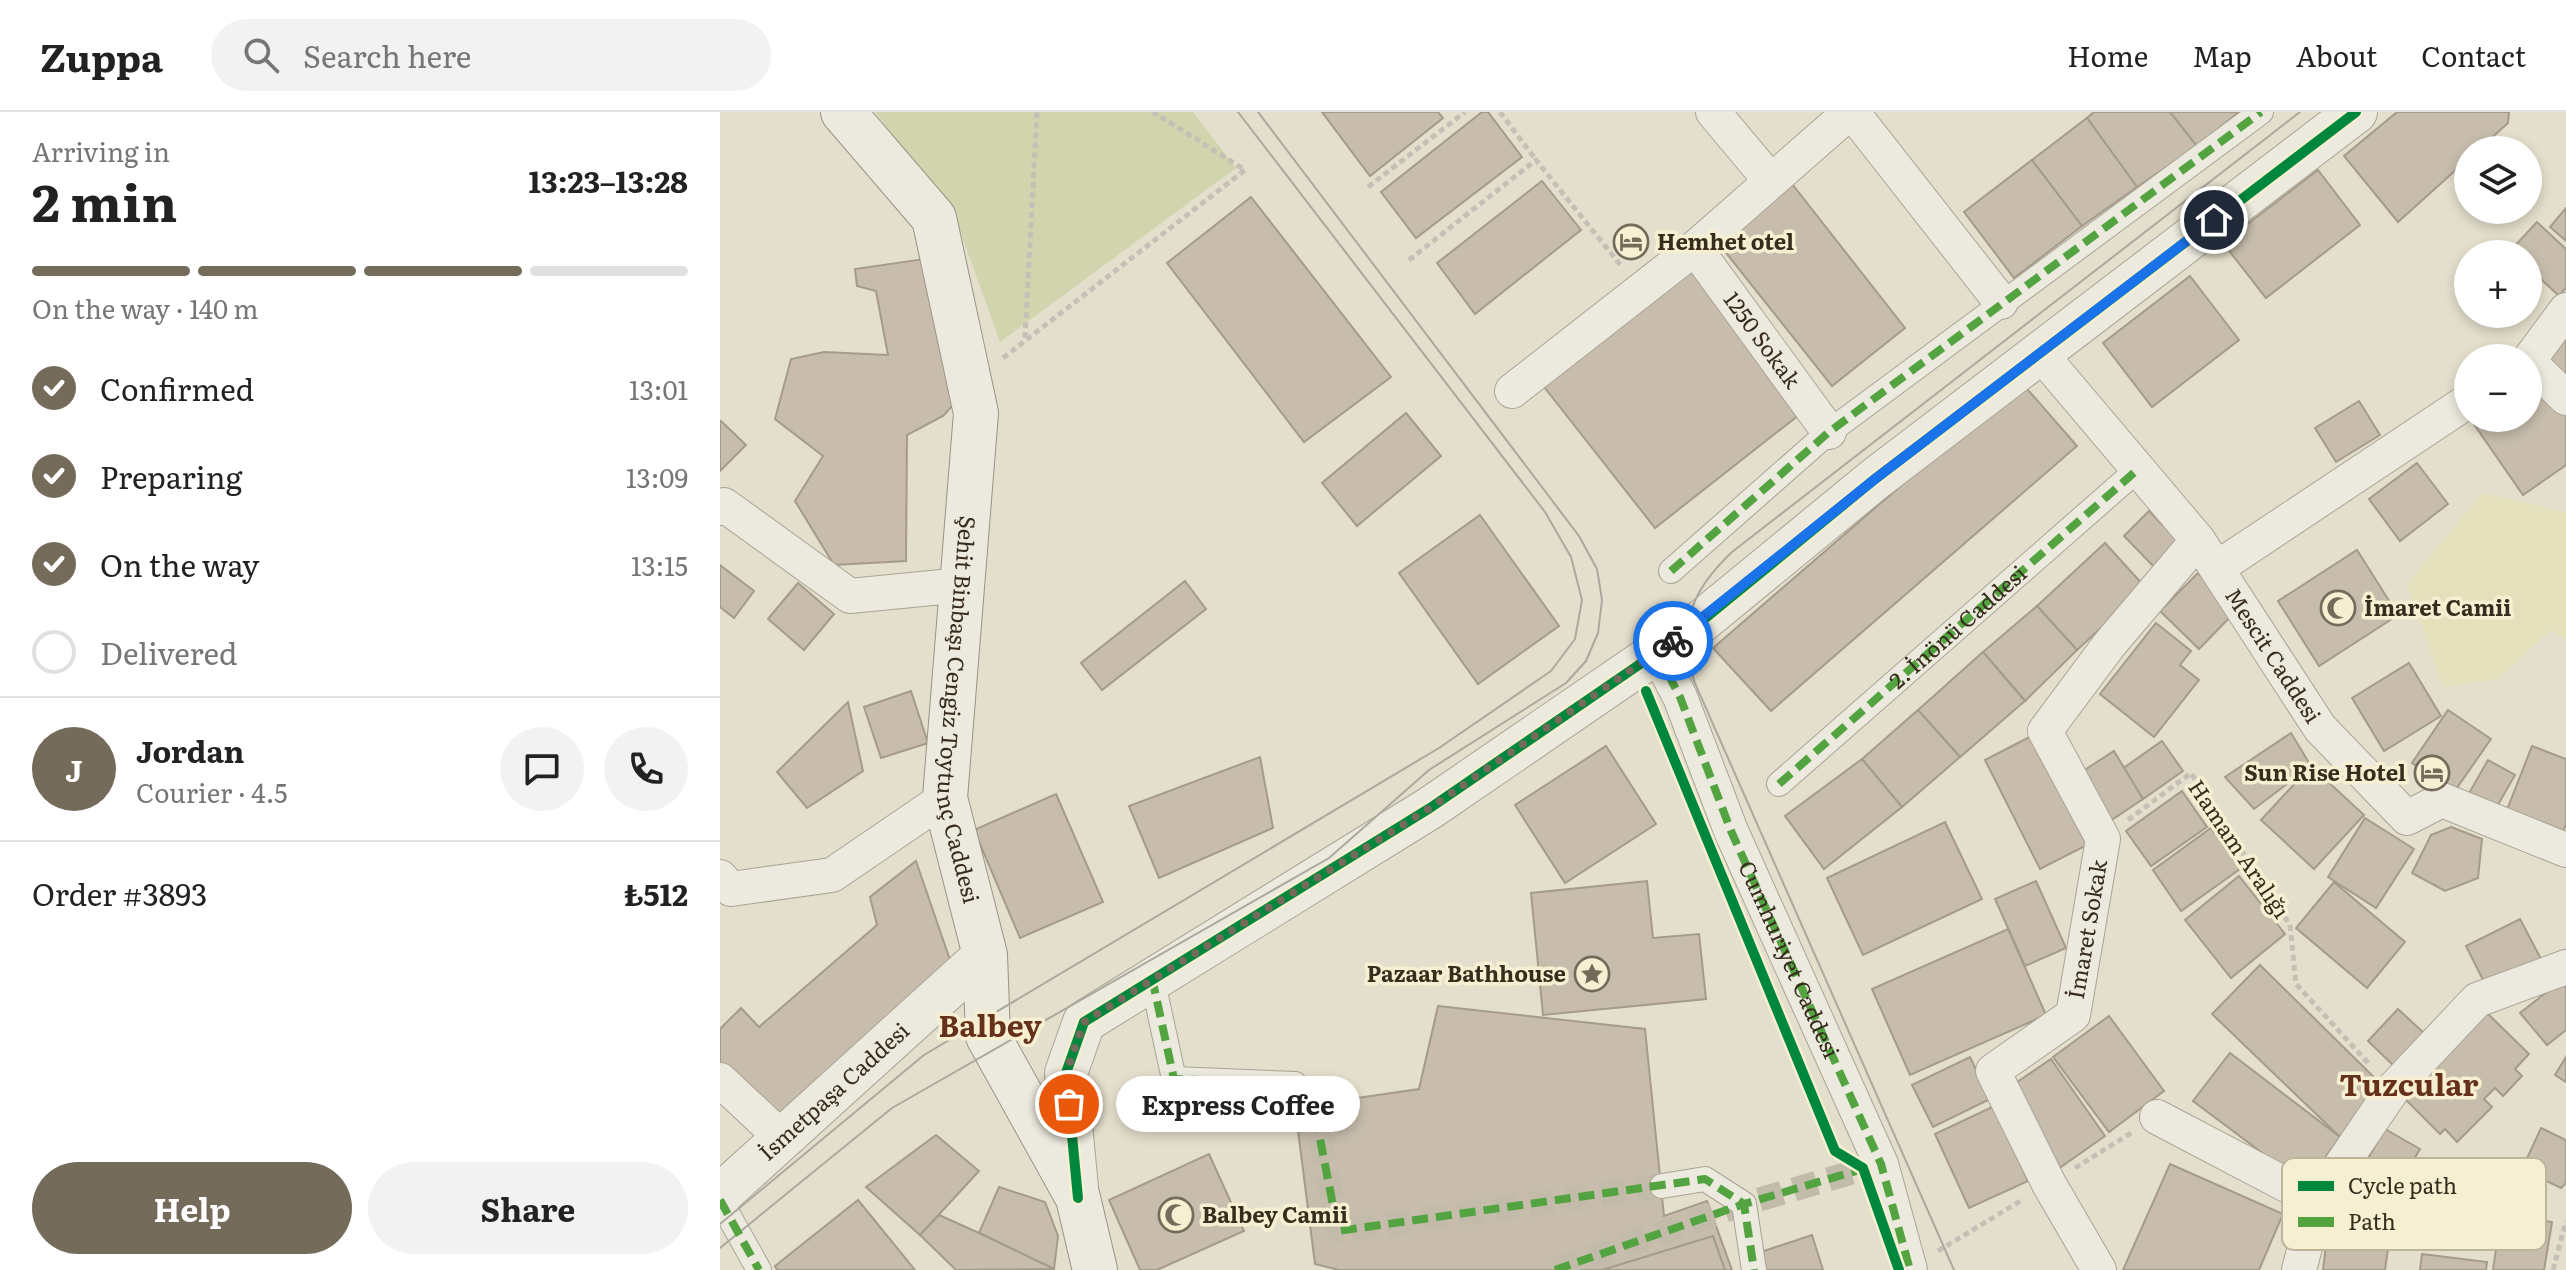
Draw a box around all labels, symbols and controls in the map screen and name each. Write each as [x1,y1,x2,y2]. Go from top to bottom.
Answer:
search box [211,19,771,91]
text: Zuppa [40,27,163,84]
icon: search [239,33,283,77]
text: Search here [303,33,471,77]
text: Home [2067,34,2148,76]
text: Map [2192,34,2252,76]
text: About [2296,34,2377,76]
text: Contact [2421,34,2526,76]
text: Arriving in [32,131,170,170]
map controls [2454,136,2542,432]
button: layers [2454,136,2542,224]
text: 13:23–13:28 [529,158,688,202]
text: 2 min [32,161,177,238]
pin [2180,186,2248,254]
icon: home [2192,198,2236,242]
hotel icon: Hemhet otel [1612,223,1650,261]
place label: Hemhet otel [1657,224,1794,257]
button: + [2454,240,2542,328]
street label: 1250 Sokak [1717,284,1810,395]
text: On the way · 140 m [32,288,258,327]
button: − [2454,344,2542,432]
icon: check [32,366,76,410]
text: Confirmed [100,366,254,410]
text: 13:01 [629,369,688,408]
icon: check [32,454,76,498]
text: Preparing [100,454,242,498]
text: 13:09 [626,457,688,496]
street label: Şehit Binbaşı Cengiz Toytunç Caddesi [930,515,989,907]
icon: check [32,542,76,586]
text: On the way [100,542,259,586]
text: 13:15 [631,545,688,584]
street label: 2. İnönü Caddesi [1881,556,2033,695]
street label: Mescit Caddesi [2218,581,2330,729]
mosque icon: İmaret Camii [2319,589,2357,627]
place label: İmaret Camii [2364,590,2511,623]
courier [1633,601,1713,681]
icon: bike [1651,619,1695,663]
text: Delivered [100,630,237,674]
button: chat [500,727,584,811]
button: phone [604,727,688,811]
text: Jordan [136,728,244,772]
text: J [65,747,83,791]
hotel icon: Sun Rise Hotel [2413,754,2451,792]
place label: Sun Rise Hotel [2244,755,2406,788]
text: Courier · 4.5 [136,772,288,811]
street label: Hamam Aralığı [2182,772,2299,924]
street label: Cumhuriyet Caddesi [1731,855,1849,1063]
street label: İmaret Sokak [2058,856,2114,1001]
text: Order #3893 [32,871,207,915]
text: ₺512 [624,871,688,915]
place icon: Pazaar Bathhouse [1573,955,1611,993]
place label: Pazaar Bathhouse [1367,956,1566,989]
district label: Balbey [938,1002,1042,1046]
street label: İsmetpaşa Caddesi [751,1014,916,1167]
district label: Tuzcular [2340,1061,2478,1105]
pin [1035,1070,1103,1138]
callout: Express Coffee [1117,1076,1361,1132]
icon: bag [1047,1082,1091,1126]
text: Express Coffee [1141,1084,1335,1123]
legend [2282,1158,2546,1250]
button: Help [32,1162,352,1254]
button: Share [368,1162,688,1254]
text: Cycle path [2348,1168,2457,1201]
mosque icon: Balbey Camii [1157,1196,1195,1234]
place label: Balbey Camii [1202,1197,1348,1230]
text: Path [2348,1204,2396,1237]

